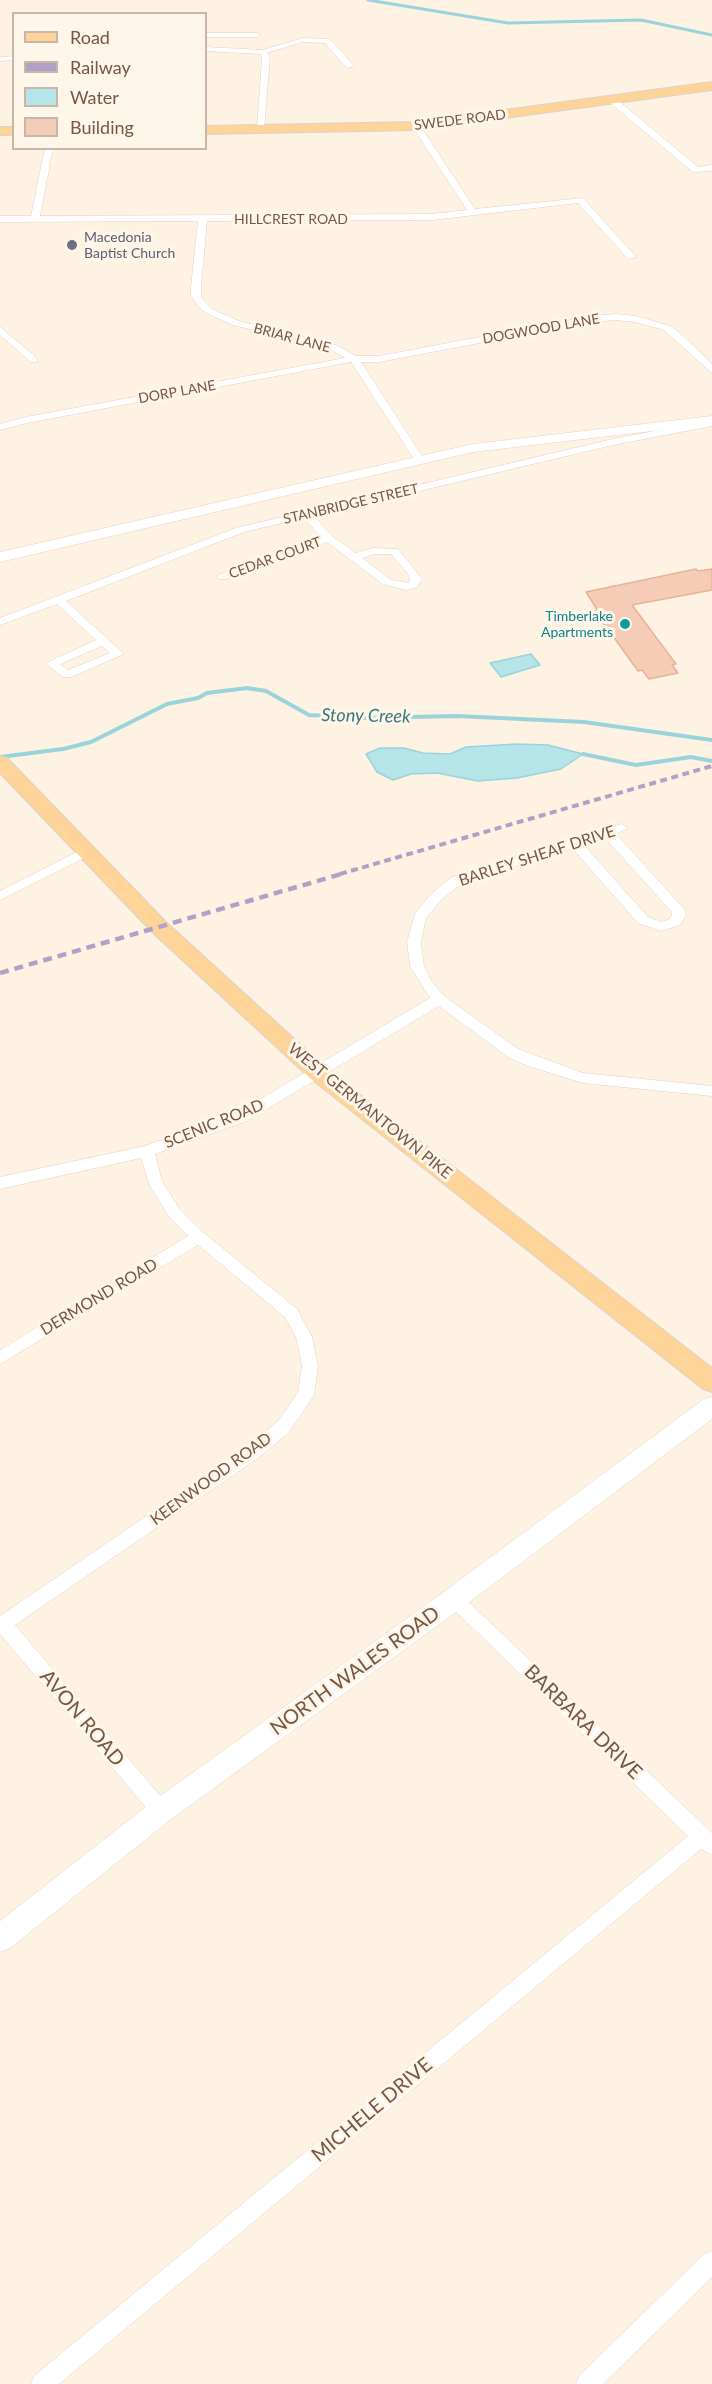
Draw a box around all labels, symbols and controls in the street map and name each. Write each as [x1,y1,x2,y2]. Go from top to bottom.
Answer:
legend [12,12,207,150]
text: Road [70,26,110,48]
text: Railway [70,56,131,78]
text: Water [70,86,119,108]
street label: SWEDE ROAD [413,106,507,134]
text: Building [70,116,134,138]
street label: HILLCREST ROAD [234,211,348,227]
place label: Macedonia Baptist Church [84,229,175,262]
marker: Macedonia Baptist Church [65,238,79,252]
street label: DOGWOOD LANE [481,310,601,348]
street label: BRIAR LANE [252,320,332,356]
street label: DORP LANE [137,377,217,407]
street label: STANBRIDGE STREET [282,480,420,528]
street label: CEDAR COURT [227,534,323,582]
place label: Timberlake Apartments [541,608,613,640]
marker: Timberlake Apartments [618,617,632,631]
water label: Stony Creek [321,704,411,728]
street label: BARLEY SHEAF DRIVE [456,822,618,890]
street label: WEST GERMANTOWN PIKE [284,1039,456,1183]
street label: SCENIC ROAD [161,1095,267,1153]
street label: DERMOND ROAD [37,1255,161,1339]
street label: KEENWOOD ROAD [147,1429,275,1529]
street label: NORTH WALES ROAD [266,1601,444,1741]
street label: BARBARA DRIVE [519,1660,647,1784]
street label: AVON ROAD [35,1665,129,1771]
street label: MICHELE DRIVE [307,2053,437,2167]

